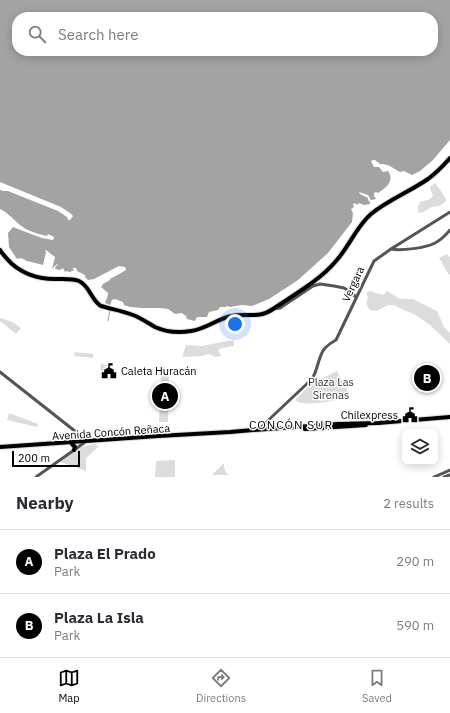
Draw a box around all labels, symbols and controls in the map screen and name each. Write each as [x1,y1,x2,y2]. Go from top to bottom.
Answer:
search box [12,12,438,56]
icon: search [26,23,48,45]
text: Search here [58,25,138,44]
street label: Vergara [339,264,367,304]
your location [225,314,245,334]
public building icon: Caleta Huracán [100,362,118,380]
pin: B [414,363,440,393]
place label: Caleta Huracán [121,364,197,378]
park label: Plaza Las Sirenas [308,375,354,402]
pin: A [152,381,178,411]
public building icon: Chilexpress [401,406,419,424]
place label: Chilexpress [341,408,398,422]
district label: CONCÓN SUR [249,417,333,432]
street label: Avenida Concón Reñaca [52,421,171,443]
map controls [402,429,438,465]
button: layers [402,429,438,465]
scale bar [12,449,80,468]
text: 200 m [18,451,50,465]
text: Nearby [16,492,74,514]
text: 2 results [383,495,434,512]
text: Plaza El Prado [54,544,156,563]
text: A [25,553,33,570]
text: 290 m [396,553,434,570]
text: Park [54,563,80,580]
text: Plaza La Isla [54,608,144,627]
text: B [25,617,33,634]
text: 590 m [396,617,434,634]
text: Park [54,627,80,644]
tab: Map [58,667,80,705]
tab: Directions [196,667,246,705]
tab: Saved [362,667,392,705]

